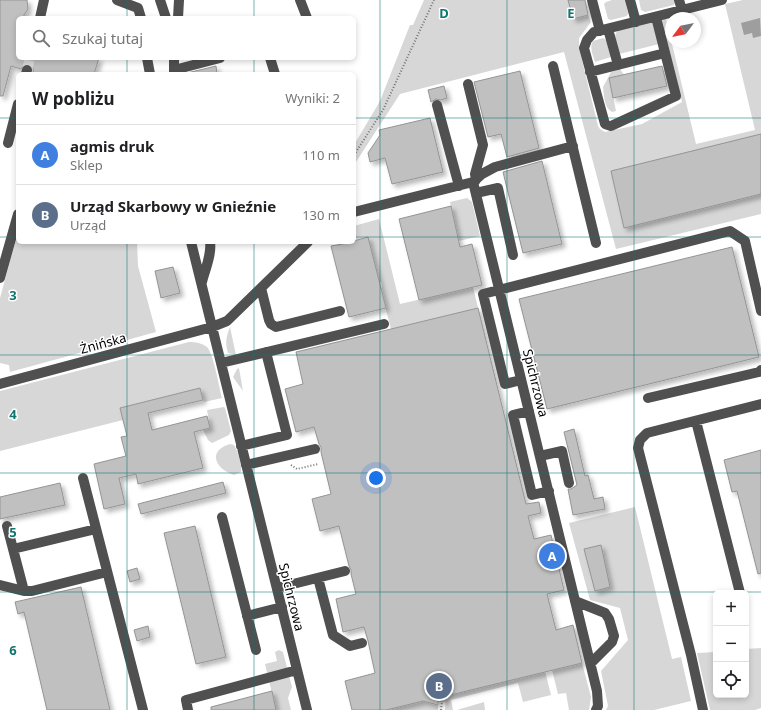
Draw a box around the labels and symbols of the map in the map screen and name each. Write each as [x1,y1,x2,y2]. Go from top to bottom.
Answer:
text: D [439,4,449,22]
text: E [567,4,575,22]
north arrow [665,12,701,48]
text: 3 [9,286,17,304]
street label: Żnińska [78,328,128,358]
street label: Spichrzowa [519,347,553,419]
text: 4 [9,405,17,423]
your location [366,468,386,488]
text: 5 [9,523,17,541]
pin: A [539,541,565,571]
street label: Spichrzowa [275,561,309,633]
text: 6 [9,641,17,659]
pin: B [426,671,452,701]

